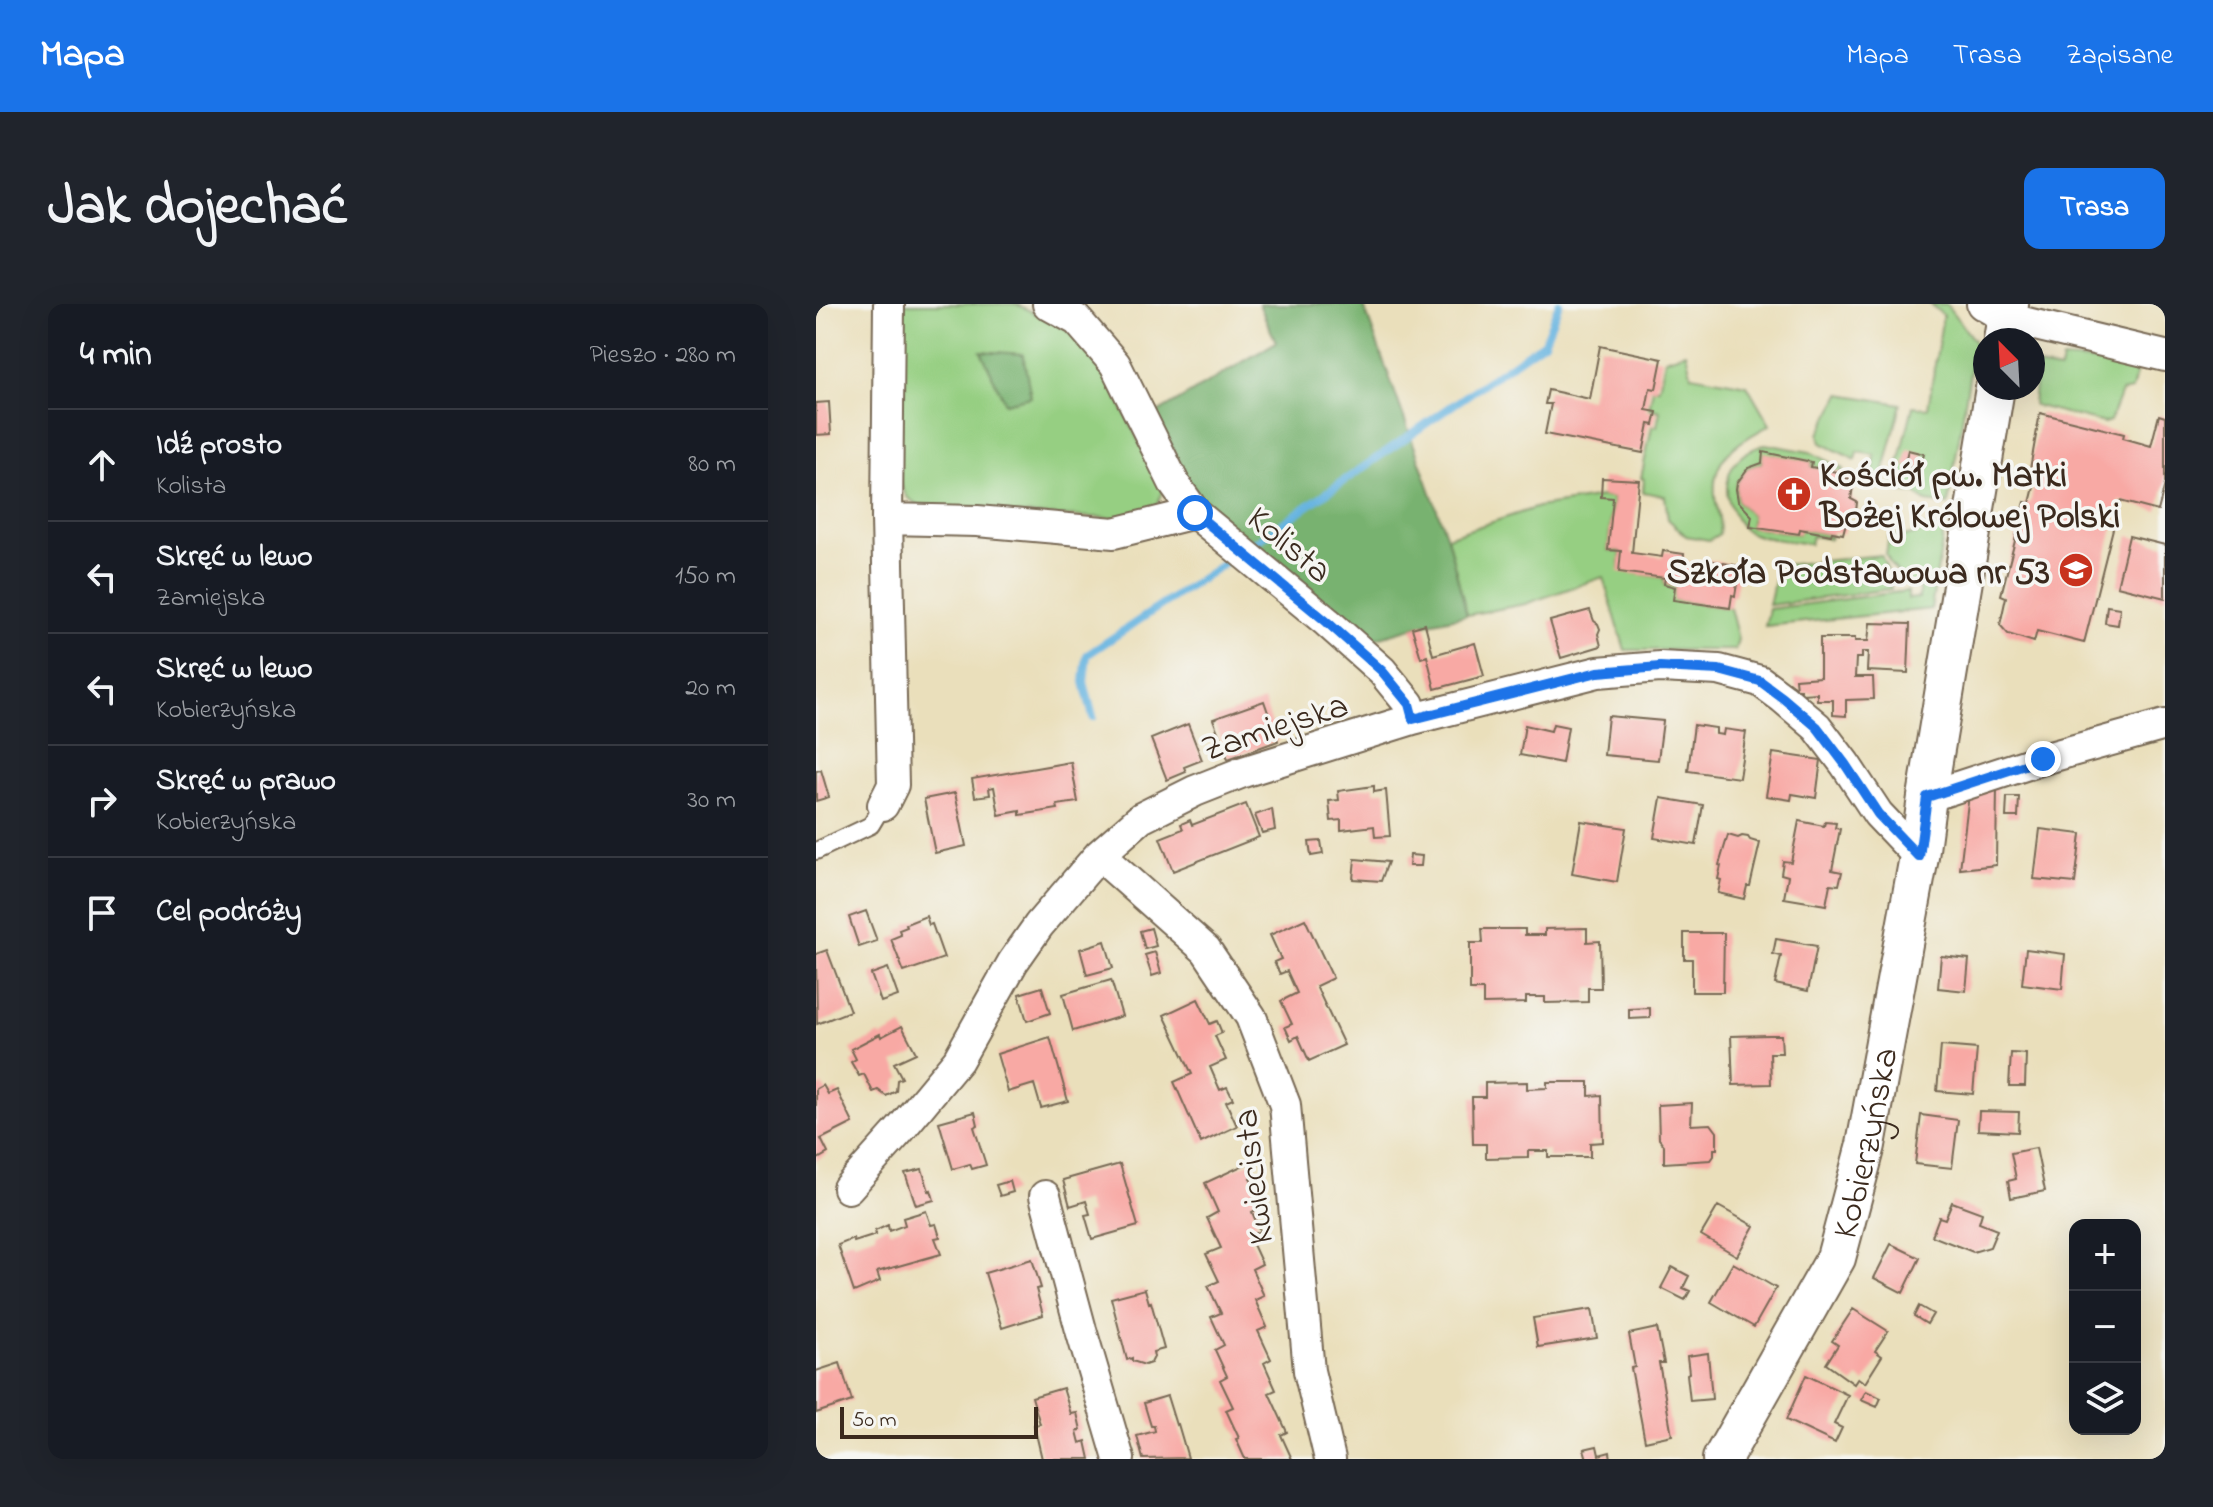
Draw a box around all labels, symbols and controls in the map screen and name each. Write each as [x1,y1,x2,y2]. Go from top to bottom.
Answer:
text: Mapa [40,28,125,84]
text: Mapa [1846,36,1909,77]
text: Trasa [1953,36,2022,77]
text: Zapisane [2066,36,2173,77]
text: Jak dojechać [48,168,346,249]
button: Trasa [2024,168,2165,249]
north arrow [1973,328,2045,400]
text: 4 min [80,331,152,381]
text: Pieszo · 280 m [589,337,736,375]
text: Idź prosto [156,424,282,468]
icon: ahead [80,443,124,487]
text: 80 m [688,446,736,484]
place label: Kościół pw. Matki Bożej Królowej Polski [1818,451,2120,545]
text: Kolista [156,468,226,506]
church icon: Kościół pw. Matki Bożej Królowej Polski [1775,475,1813,513]
route start [1177,495,1213,531]
street label: Kolista [1234,495,1342,598]
text: Skręć w lewo [156,536,313,580]
place label: Szkoła Podstawowa nr 53 [1667,548,2050,601]
school or university icon: Szkoła Podstawowa nr 53 [2057,551,2095,589]
icon: left [80,555,124,599]
text: 150 m [675,558,736,596]
text: Zamiejska [156,580,265,618]
text: Skręć w lewo [156,648,313,692]
icon: left [80,667,124,711]
text: 20 m [685,670,736,708]
street label: Zamiejska [1195,681,1355,778]
text: Kobierzyńska [156,692,296,730]
route end [2025,741,2061,777]
text: Skręć w prawo [156,760,336,804]
icon: right [80,779,124,823]
text: 30 m [687,782,736,820]
text: Kobierzyńska [156,804,296,842]
icon: arrive [80,891,124,935]
text: Cel podróży [156,891,301,935]
street label: Kobierzyńska [1820,1043,1914,1245]
street label: Kwiecista [1221,1106,1290,1247]
map controls [2069,1219,2141,1435]
button: + [2069,1219,2141,1291]
button: − [2069,1291,2141,1363]
button: layers [2069,1363,2141,1435]
scale bar [840,1403,1038,1439]
text: 50 m [852,1405,897,1437]

